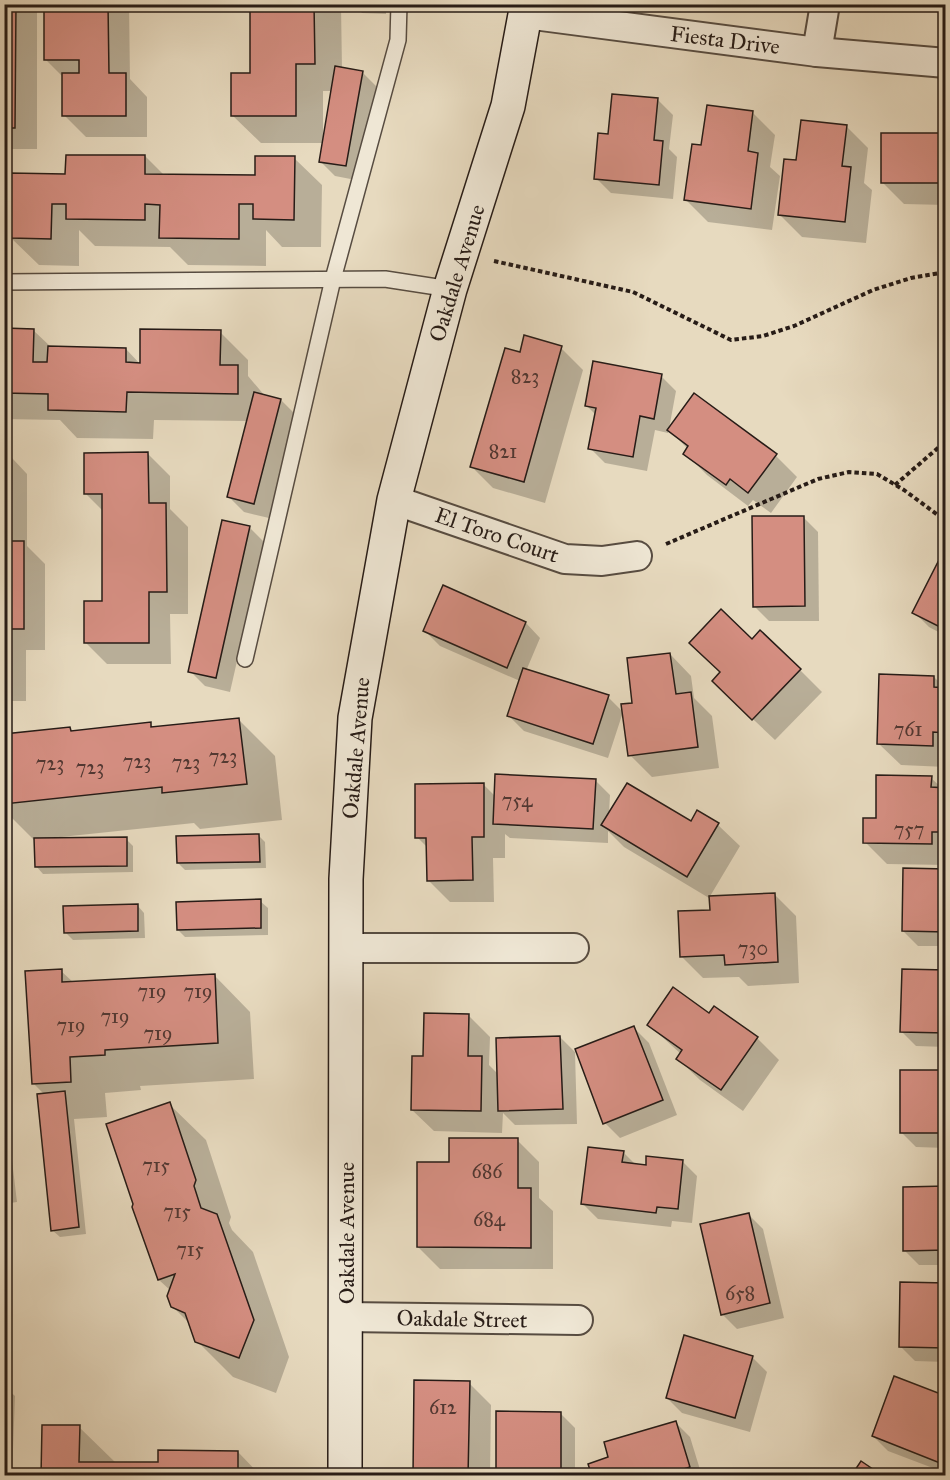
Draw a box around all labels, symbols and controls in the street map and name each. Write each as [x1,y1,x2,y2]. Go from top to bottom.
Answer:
street label: Fiesta Drive [669,20,781,60]
street label: Oakdale Avenue [423,201,491,345]
house number: 823 [511,364,539,388]
house number: 821 [489,439,517,463]
street label: El Toro Court [432,501,563,569]
street label: Oakdale Avenue [336,676,376,820]
house number: 761 [894,717,922,741]
house number: 723 [209,744,237,768]
house number: 723 [123,749,151,773]
house number: 723 [172,750,200,774]
house number: 723 [36,751,64,775]
house number: 723 [76,755,104,779]
house number: 754 [502,788,533,812]
house number: 757 [894,817,924,841]
house number: 730 [738,936,768,960]
house number: 719 [137,979,167,1003]
house number: 719 [183,979,213,1003]
house number: 719 [100,1004,130,1028]
house number: 719 [56,1013,86,1037]
house number: 719 [143,1021,173,1045]
house number: 715 [142,1153,170,1177]
house number: 686 [471,1159,503,1183]
street label: Oakdale Avenue [333,1162,360,1304]
house number: 715 [163,1199,191,1223]
house number: 684 [473,1207,506,1231]
house number: 715 [176,1237,204,1261]
house number: 658 [725,1281,755,1305]
street label: Oakdale Street [396,1304,528,1334]
house number: 612 [429,1395,457,1419]

